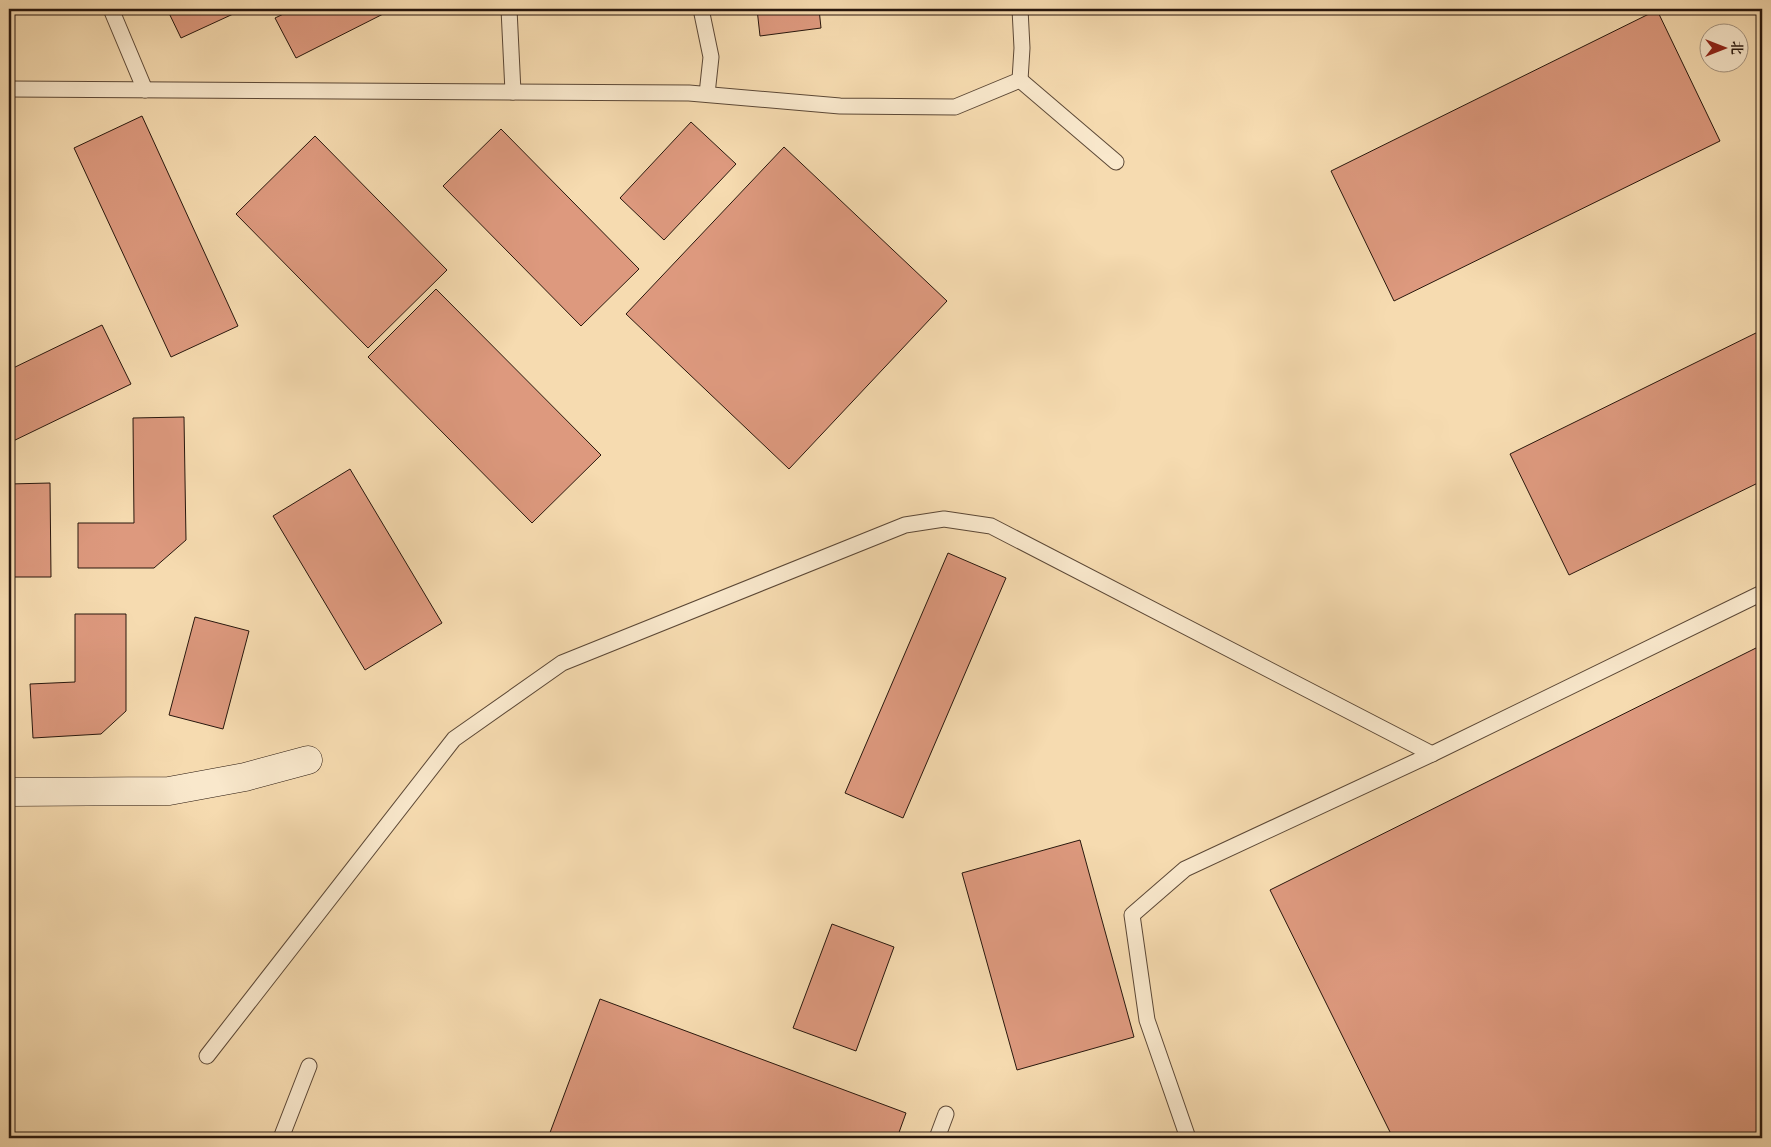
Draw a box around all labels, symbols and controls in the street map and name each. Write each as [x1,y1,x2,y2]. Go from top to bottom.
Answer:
north arrow [1698,22,1748,72]
text: 北 [1728,41,1746,55]

